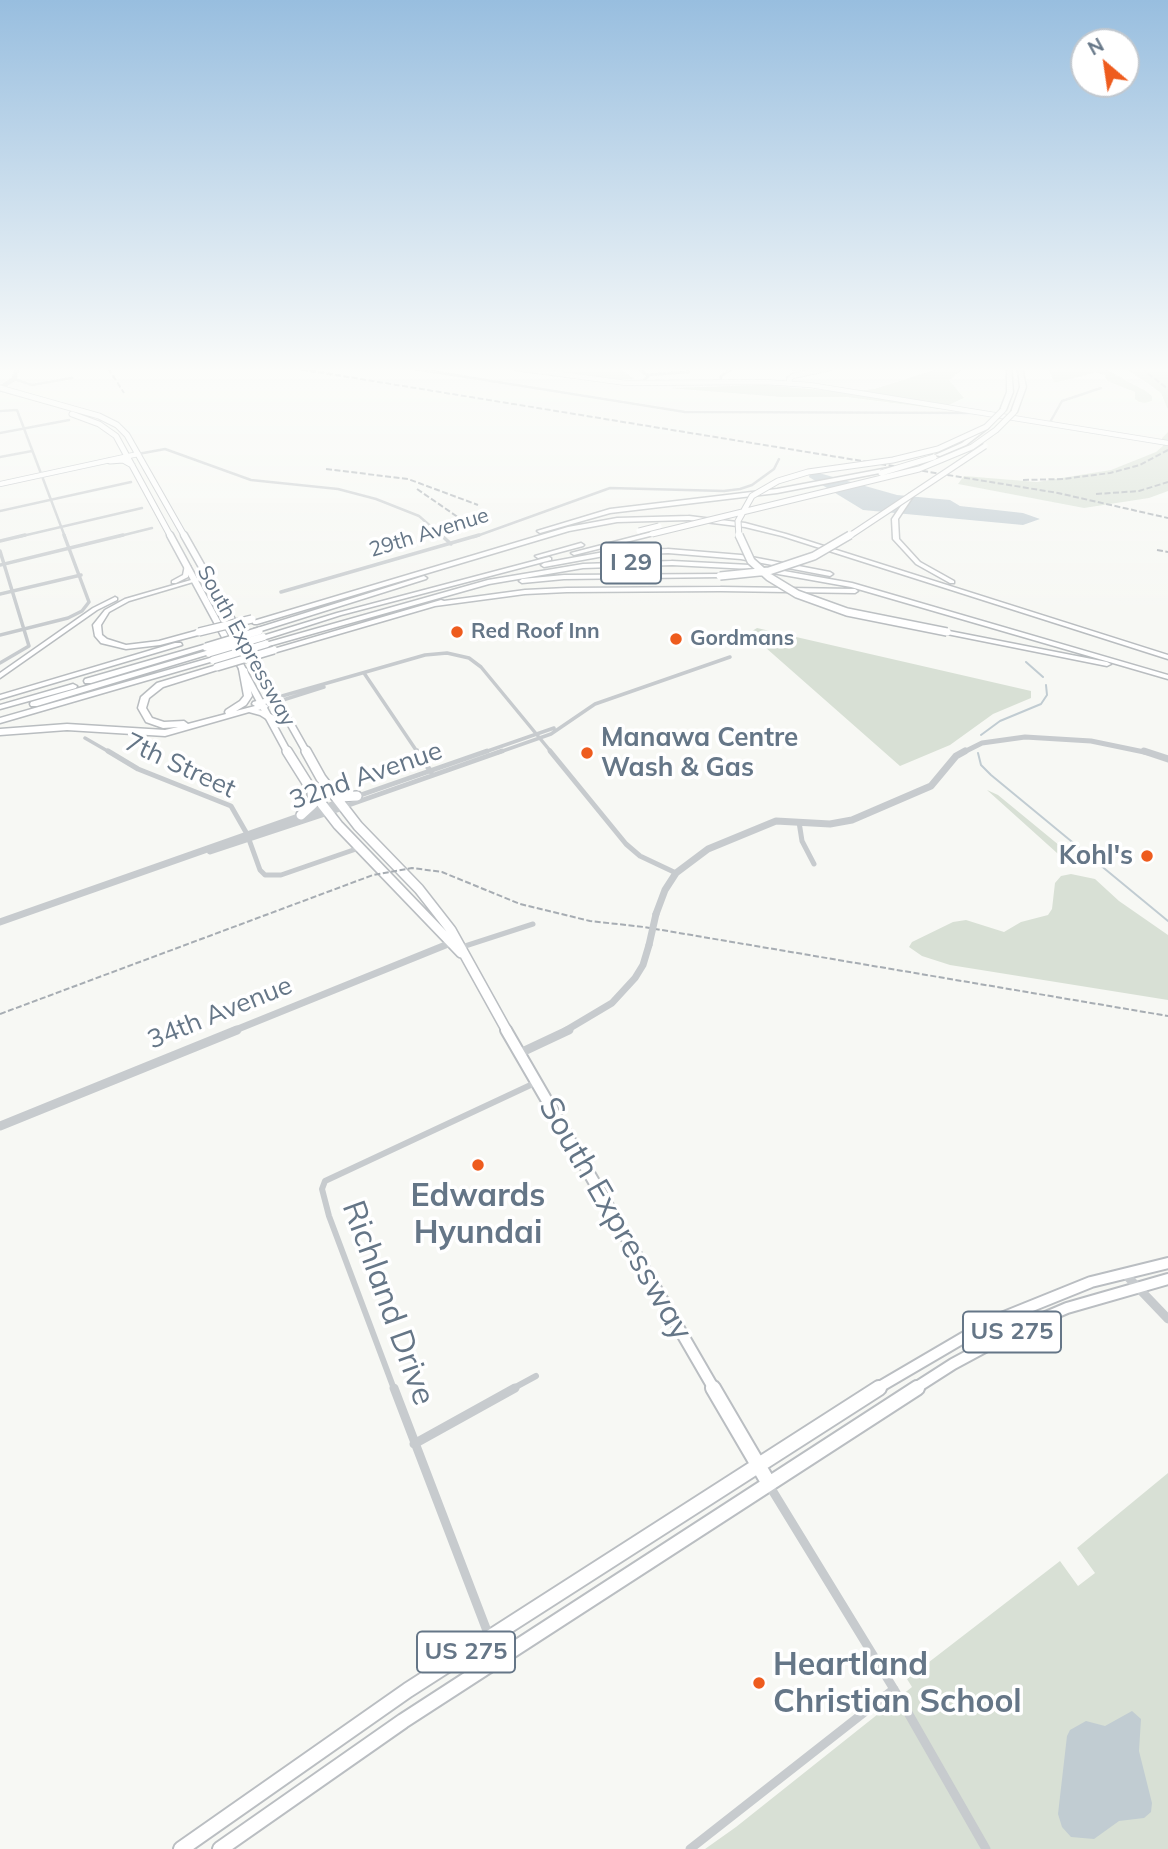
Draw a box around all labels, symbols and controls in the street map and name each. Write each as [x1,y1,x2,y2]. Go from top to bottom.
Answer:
north arrow [1070,28,1140,98]
text: N [1084,32,1108,60]
street label: 29th Avenue [366,503,492,563]
road number: I 29 [601,542,661,584]
street label: South Expressway [191,561,301,731]
place label: Red Roof Inn [471,619,600,645]
marker: Red Roof Inn [449,624,465,640]
place label: Gordmans [690,626,794,652]
marker: Gordmans [668,631,684,647]
place label: Manawa Centre Wash & Gas [601,722,798,784]
street label: 7th Street [120,727,240,805]
street label: 32nd Avenue [286,735,446,817]
marker: Manawa Centre Wash & Gas [579,745,595,761]
place label: Kohl's [1059,840,1133,872]
marker: Kohl's [1139,848,1155,864]
street label: 34th Avenue [143,970,297,1056]
street label: South Expressway [530,1091,700,1347]
marker: Edwards Hyundai [470,1157,486,1173]
place label: Edwards Hyundai [411,1177,545,1252]
street label: Richland Drive [333,1196,443,1410]
road number: US 275 [963,1312,1061,1352]
road number: US 275 [417,1632,515,1672]
place label: Heartland Christian School [773,1646,1022,1721]
marker: Heartland Christian School [751,1675,767,1691]

